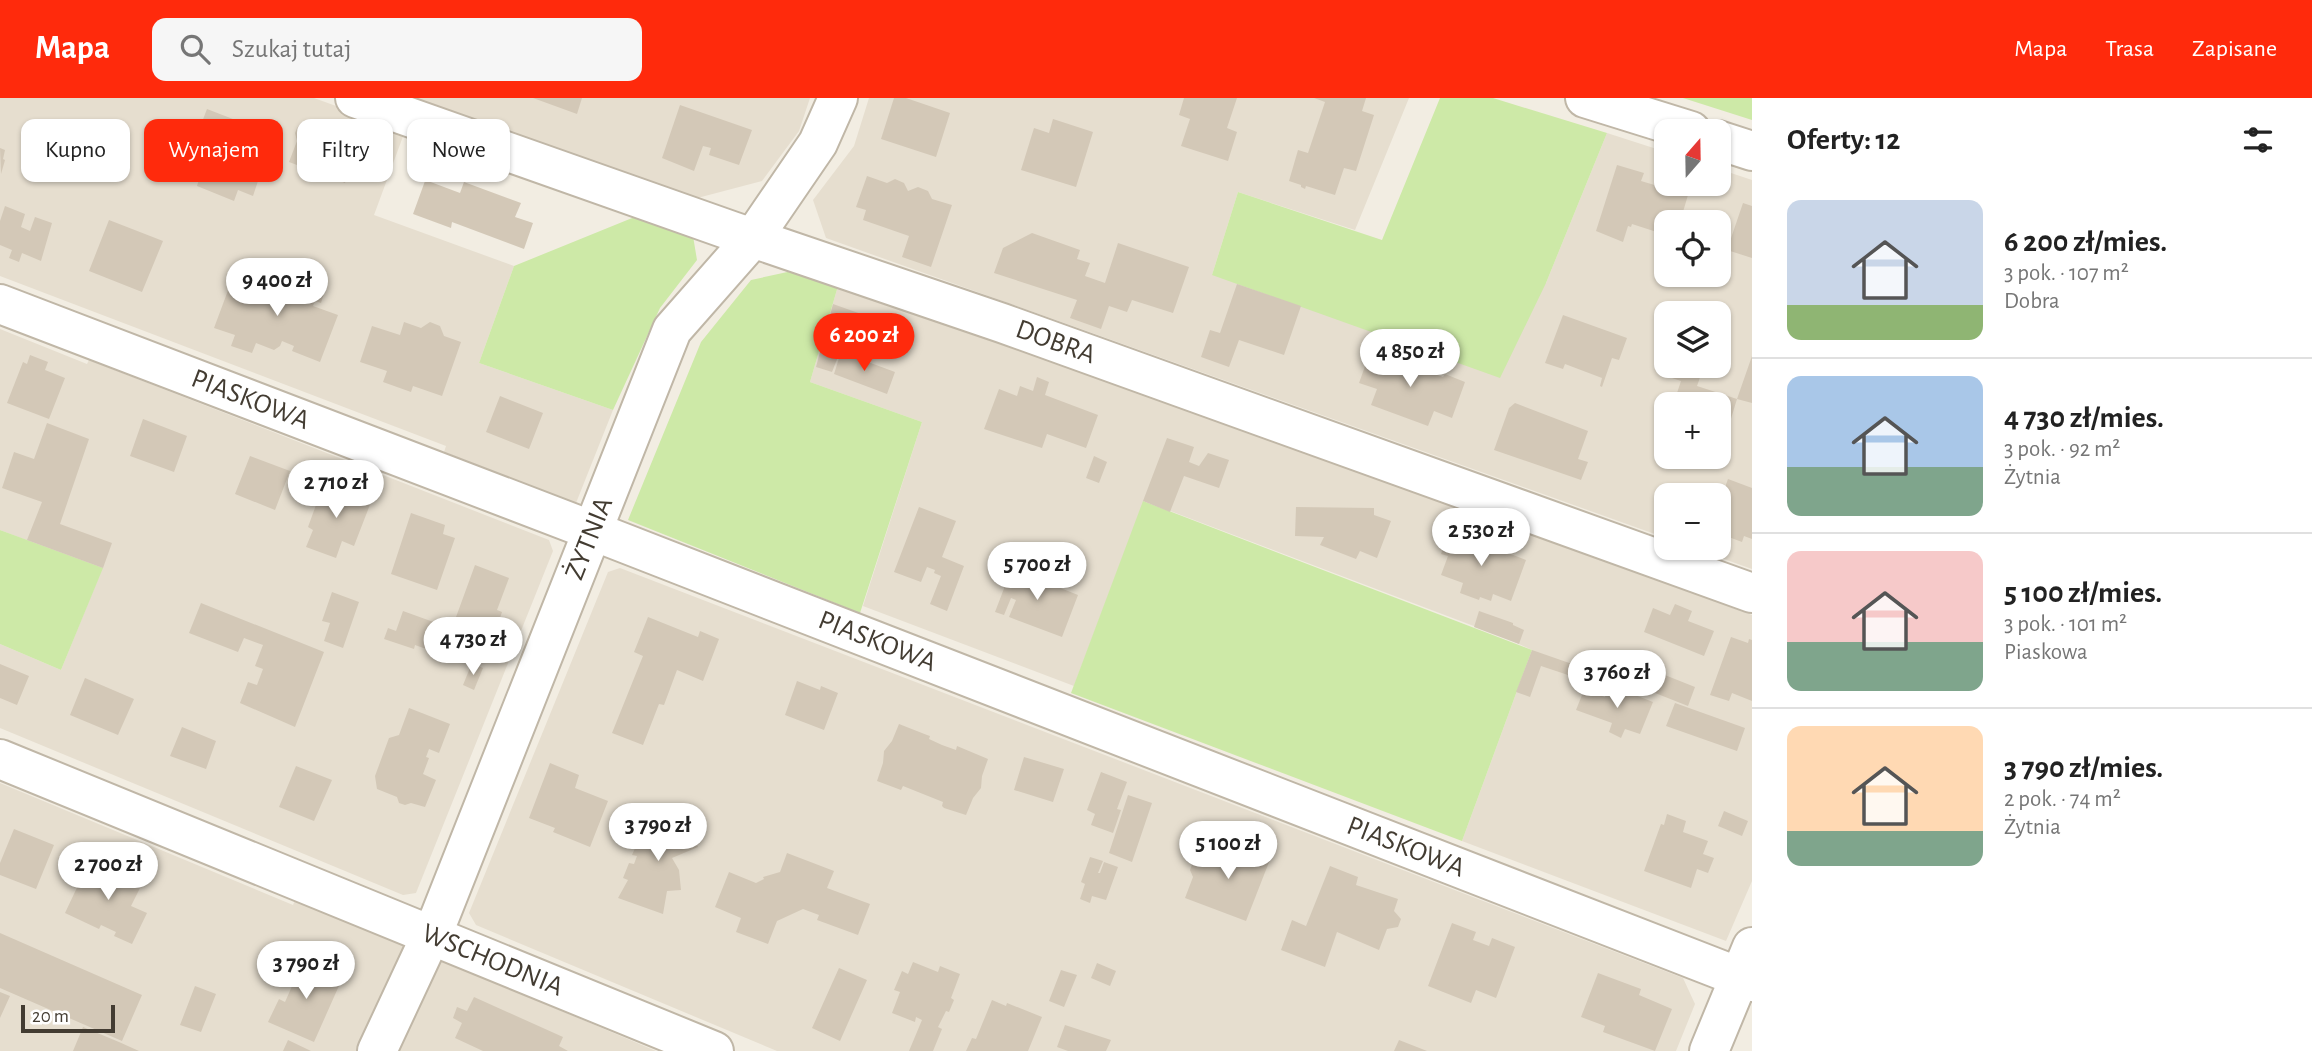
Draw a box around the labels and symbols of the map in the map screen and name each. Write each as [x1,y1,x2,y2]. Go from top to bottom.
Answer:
north arrow [1654,119,1731,196]
pin: 9 400 zł [205,258,349,318]
pin: 6 200 zł [792,314,936,373]
street label: DOBRA [1012,315,1099,369]
pin: 4 850 zł [1338,330,1482,389]
street label: PIASKOWA [187,365,313,435]
pin: 2 710 zł [264,460,408,520]
street label: ŻYTNIA [559,493,618,584]
pin: 2 530 zł [1409,508,1553,568]
pin: 5 700 zł [965,542,1109,602]
street label: PIASKOWA [814,606,940,677]
pin: 4 730 zł [401,618,545,677]
pin: 3 760 zł [1545,650,1689,710]
pin: 3 790 zł [586,804,730,863]
street label: PIASKOWA [1343,812,1469,883]
pin: 5 100 zł [1156,822,1300,881]
pin: 2 700 zł [36,842,180,902]
street label: WSCHODNIA [418,919,567,1002]
pin: 3 790 zł [234,942,378,1001]
scale bar [21,1002,116,1034]

